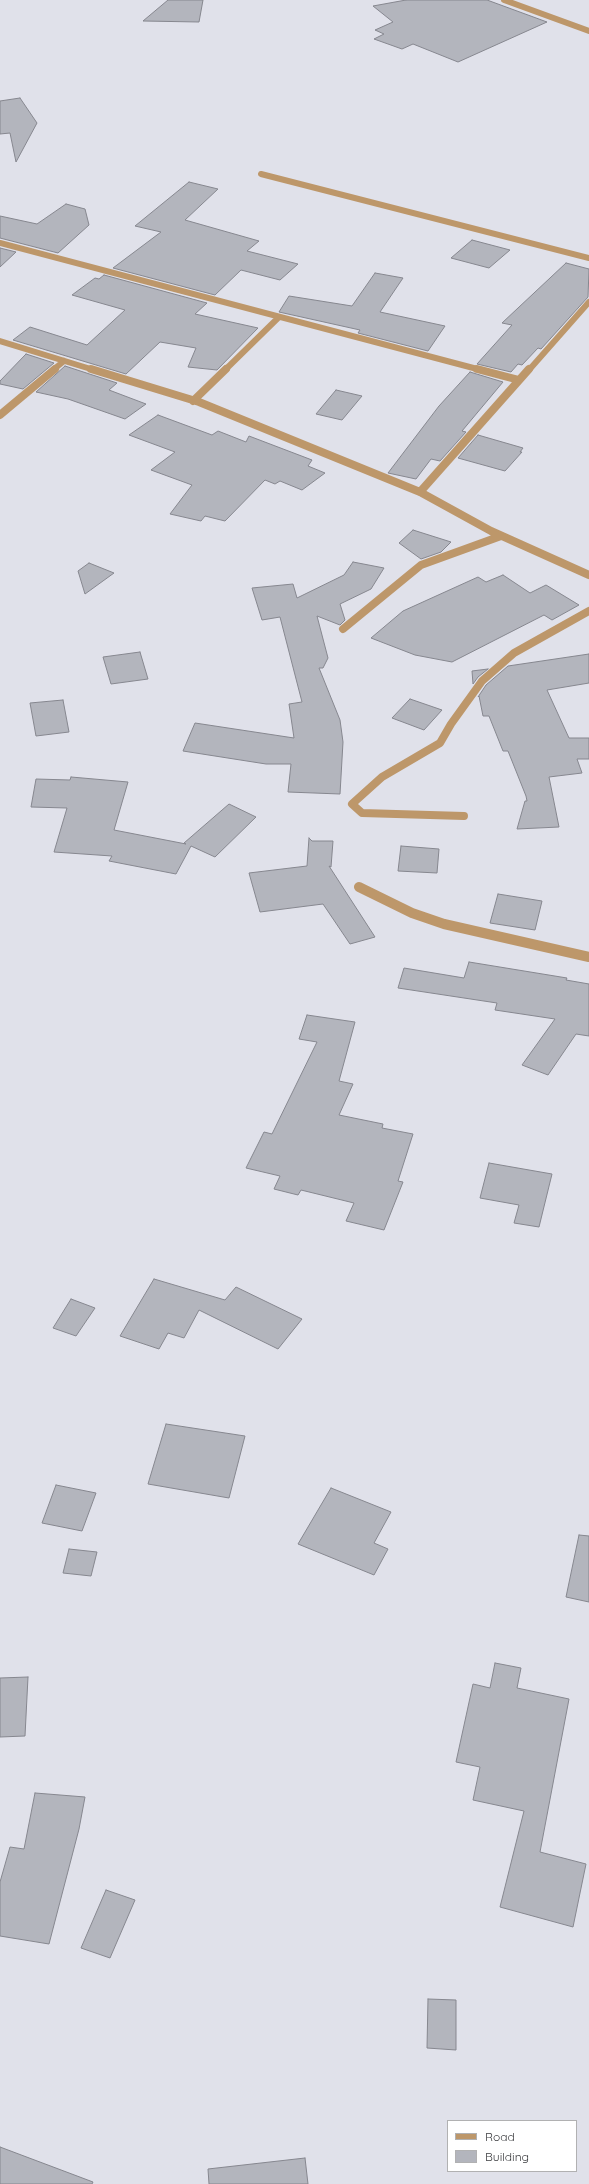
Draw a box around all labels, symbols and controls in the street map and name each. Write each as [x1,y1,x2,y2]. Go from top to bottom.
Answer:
legend [447,2120,577,2172]
text: Road [485,2129,515,2144]
text: Building [485,2149,529,2164]

